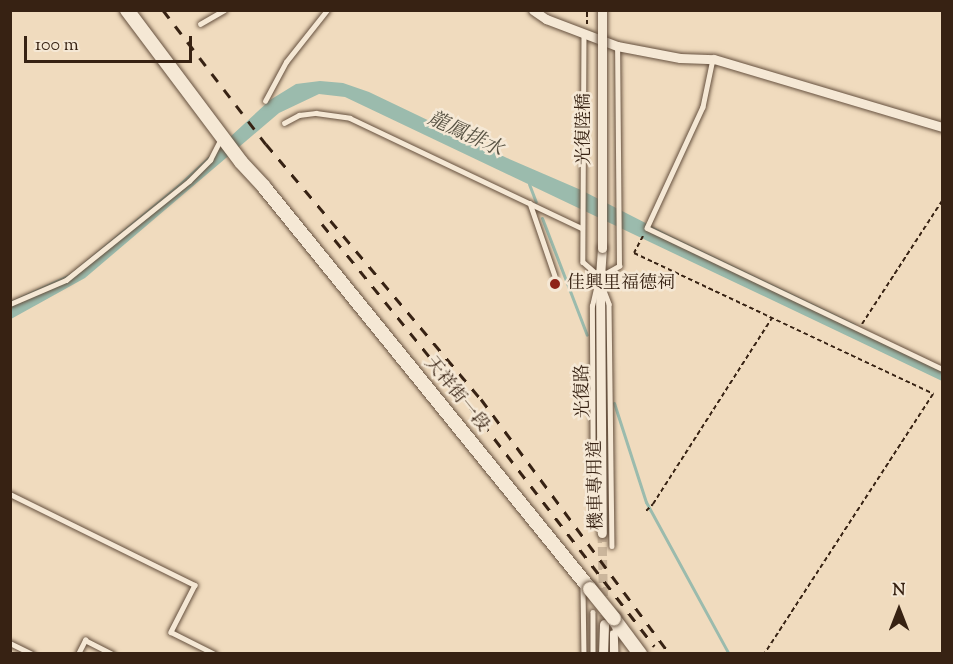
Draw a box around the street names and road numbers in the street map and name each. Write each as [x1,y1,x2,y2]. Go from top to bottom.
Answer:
street label: 光復陸橋 [574,93,596,165]
street label: 天祥街一段 [419,353,493,437]
street label: 光復路 [573,364,595,418]
street label: 機車專用道 [585,440,609,530]

